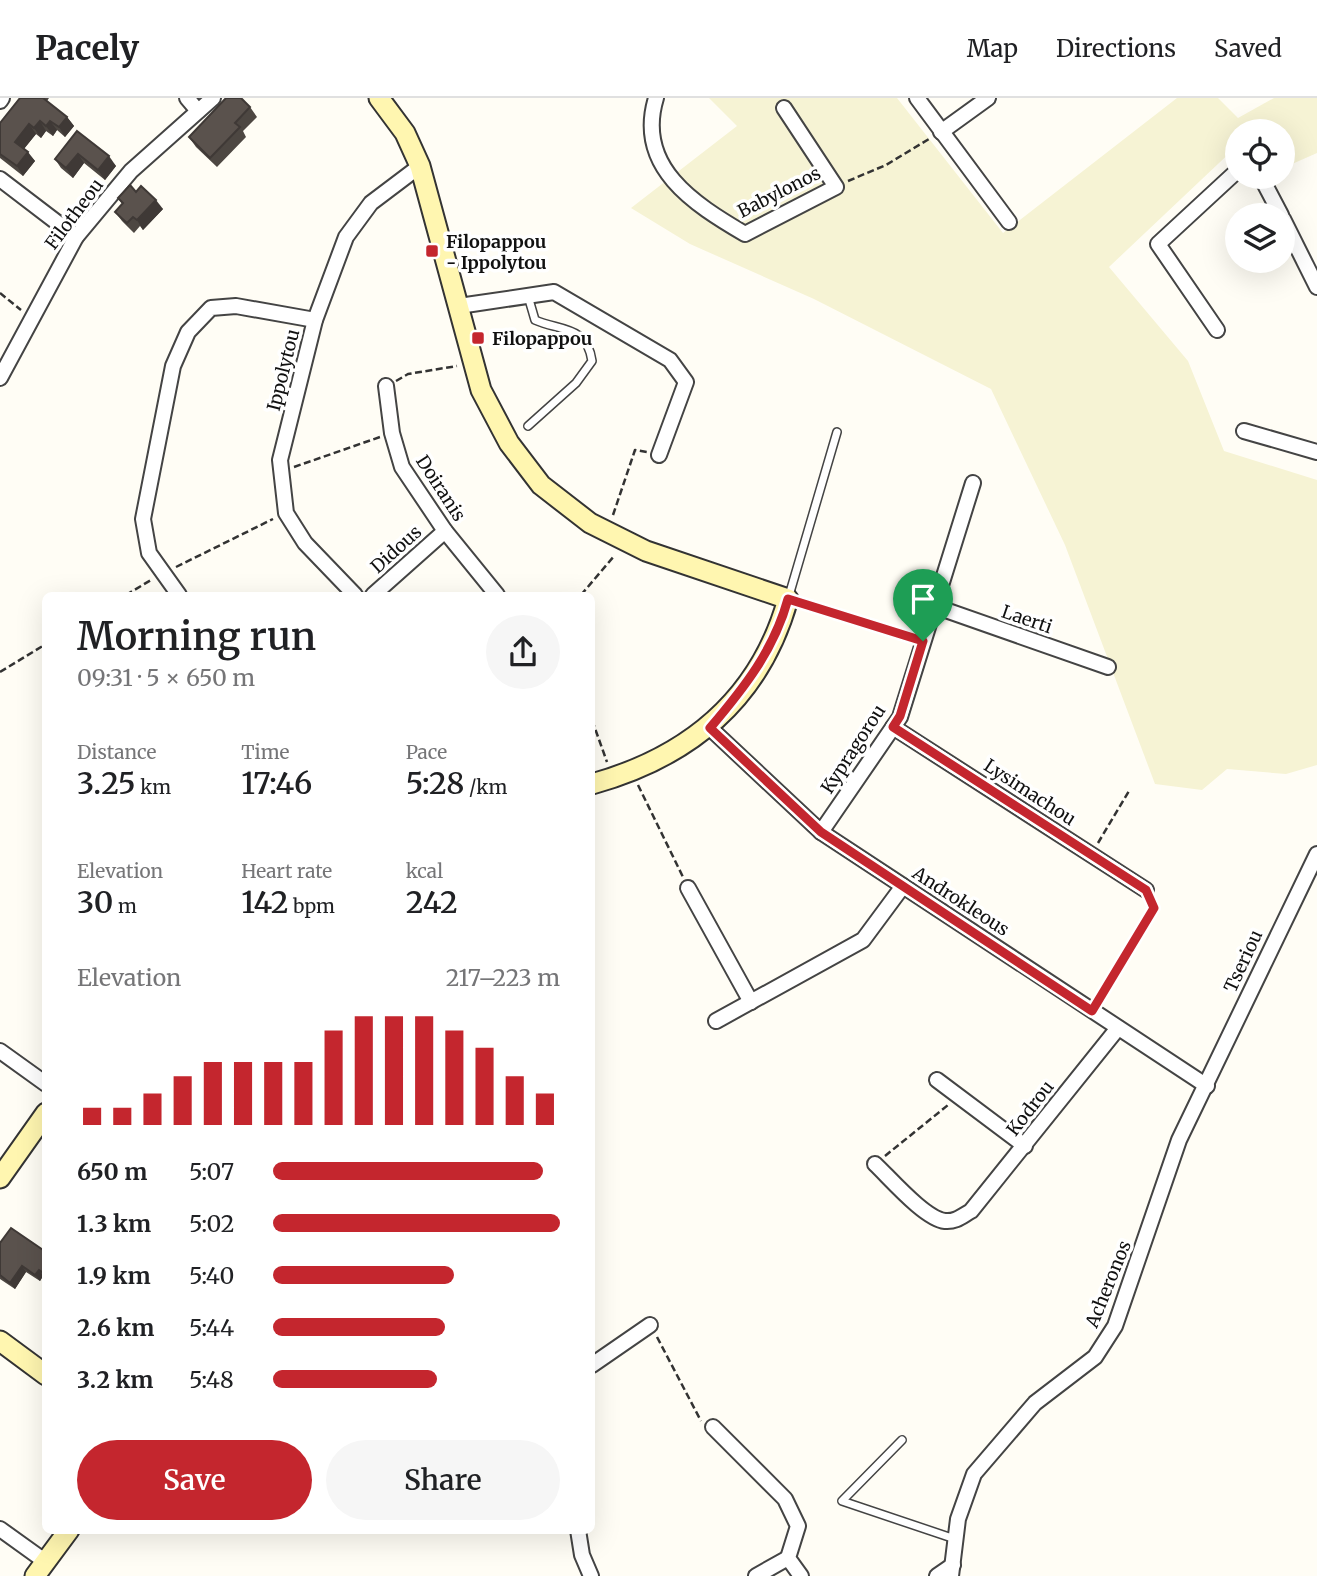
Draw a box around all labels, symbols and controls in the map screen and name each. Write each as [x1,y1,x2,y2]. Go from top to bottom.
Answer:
text: Pacely [35,28,139,69]
text: Map [967,33,1018,64]
text: Directions [1056,33,1176,64]
text: Saved [1214,33,1282,64]
map controls [1225,119,1295,273]
button: locate [1225,119,1295,189]
street label: Babylonos [734,161,825,223]
street label: Filotheou [40,174,108,254]
button: layers [1225,203,1295,273]
place label: Filopappou - Ippolytou [446,230,547,274]
marker: Filopappou - Ippolytou [424,243,440,259]
street label: Ippolytou [262,327,304,413]
place label: Filopappou [492,327,592,350]
marker: Filopappou [470,330,486,346]
street label: Doiranis [411,451,471,526]
street label: Didous [366,520,426,578]
pin [893,569,953,641]
icon: arrive [904,580,942,618]
street label: Laerti [999,600,1055,638]
text: Morning run [77,613,316,660]
button: share [486,615,560,689]
text: 09:31 · 5 × 650 m [77,663,255,692]
street label: Kypragorou [816,700,890,798]
text: Distance [77,740,156,764]
text: Time [241,740,290,764]
text: Pace [406,740,447,764]
street label: Lysimachou [980,754,1080,830]
text: 3.25 [77,764,136,802]
text: 17:46 [241,764,312,802]
text: 5:28 [406,764,465,802]
text: km [136,775,171,799]
text: /km [465,775,507,799]
text: Elevation [77,859,163,883]
text: Heart rate [241,859,332,883]
text: kcal [406,859,443,883]
street label: Androkleous [907,861,1014,941]
text: 30 [77,883,113,921]
text: 142 [241,883,288,921]
text: 242 [406,883,458,921]
text: m [113,894,137,918]
text: bpm [288,894,335,918]
street label: Tseriou [1219,926,1267,996]
text: Elevation [77,963,181,992]
text: 217–223 m [446,963,560,992]
street label: Kodrou [1001,1076,1059,1140]
text: 650 m [77,1157,147,1186]
text: 5:07 [189,1157,234,1186]
text: 1.3 km [77,1209,151,1238]
text: 5:02 [189,1209,234,1238]
street label: Acheronos [1080,1237,1136,1332]
text: 1.9 km [77,1261,151,1290]
text: 5:40 [189,1261,234,1290]
text: 2.6 km [77,1313,154,1342]
text: 5:44 [189,1313,234,1342]
text: 3.2 km [77,1365,154,1394]
text: 5:48 [189,1365,234,1394]
button: Save [77,1440,312,1520]
button: Share [326,1440,560,1520]

